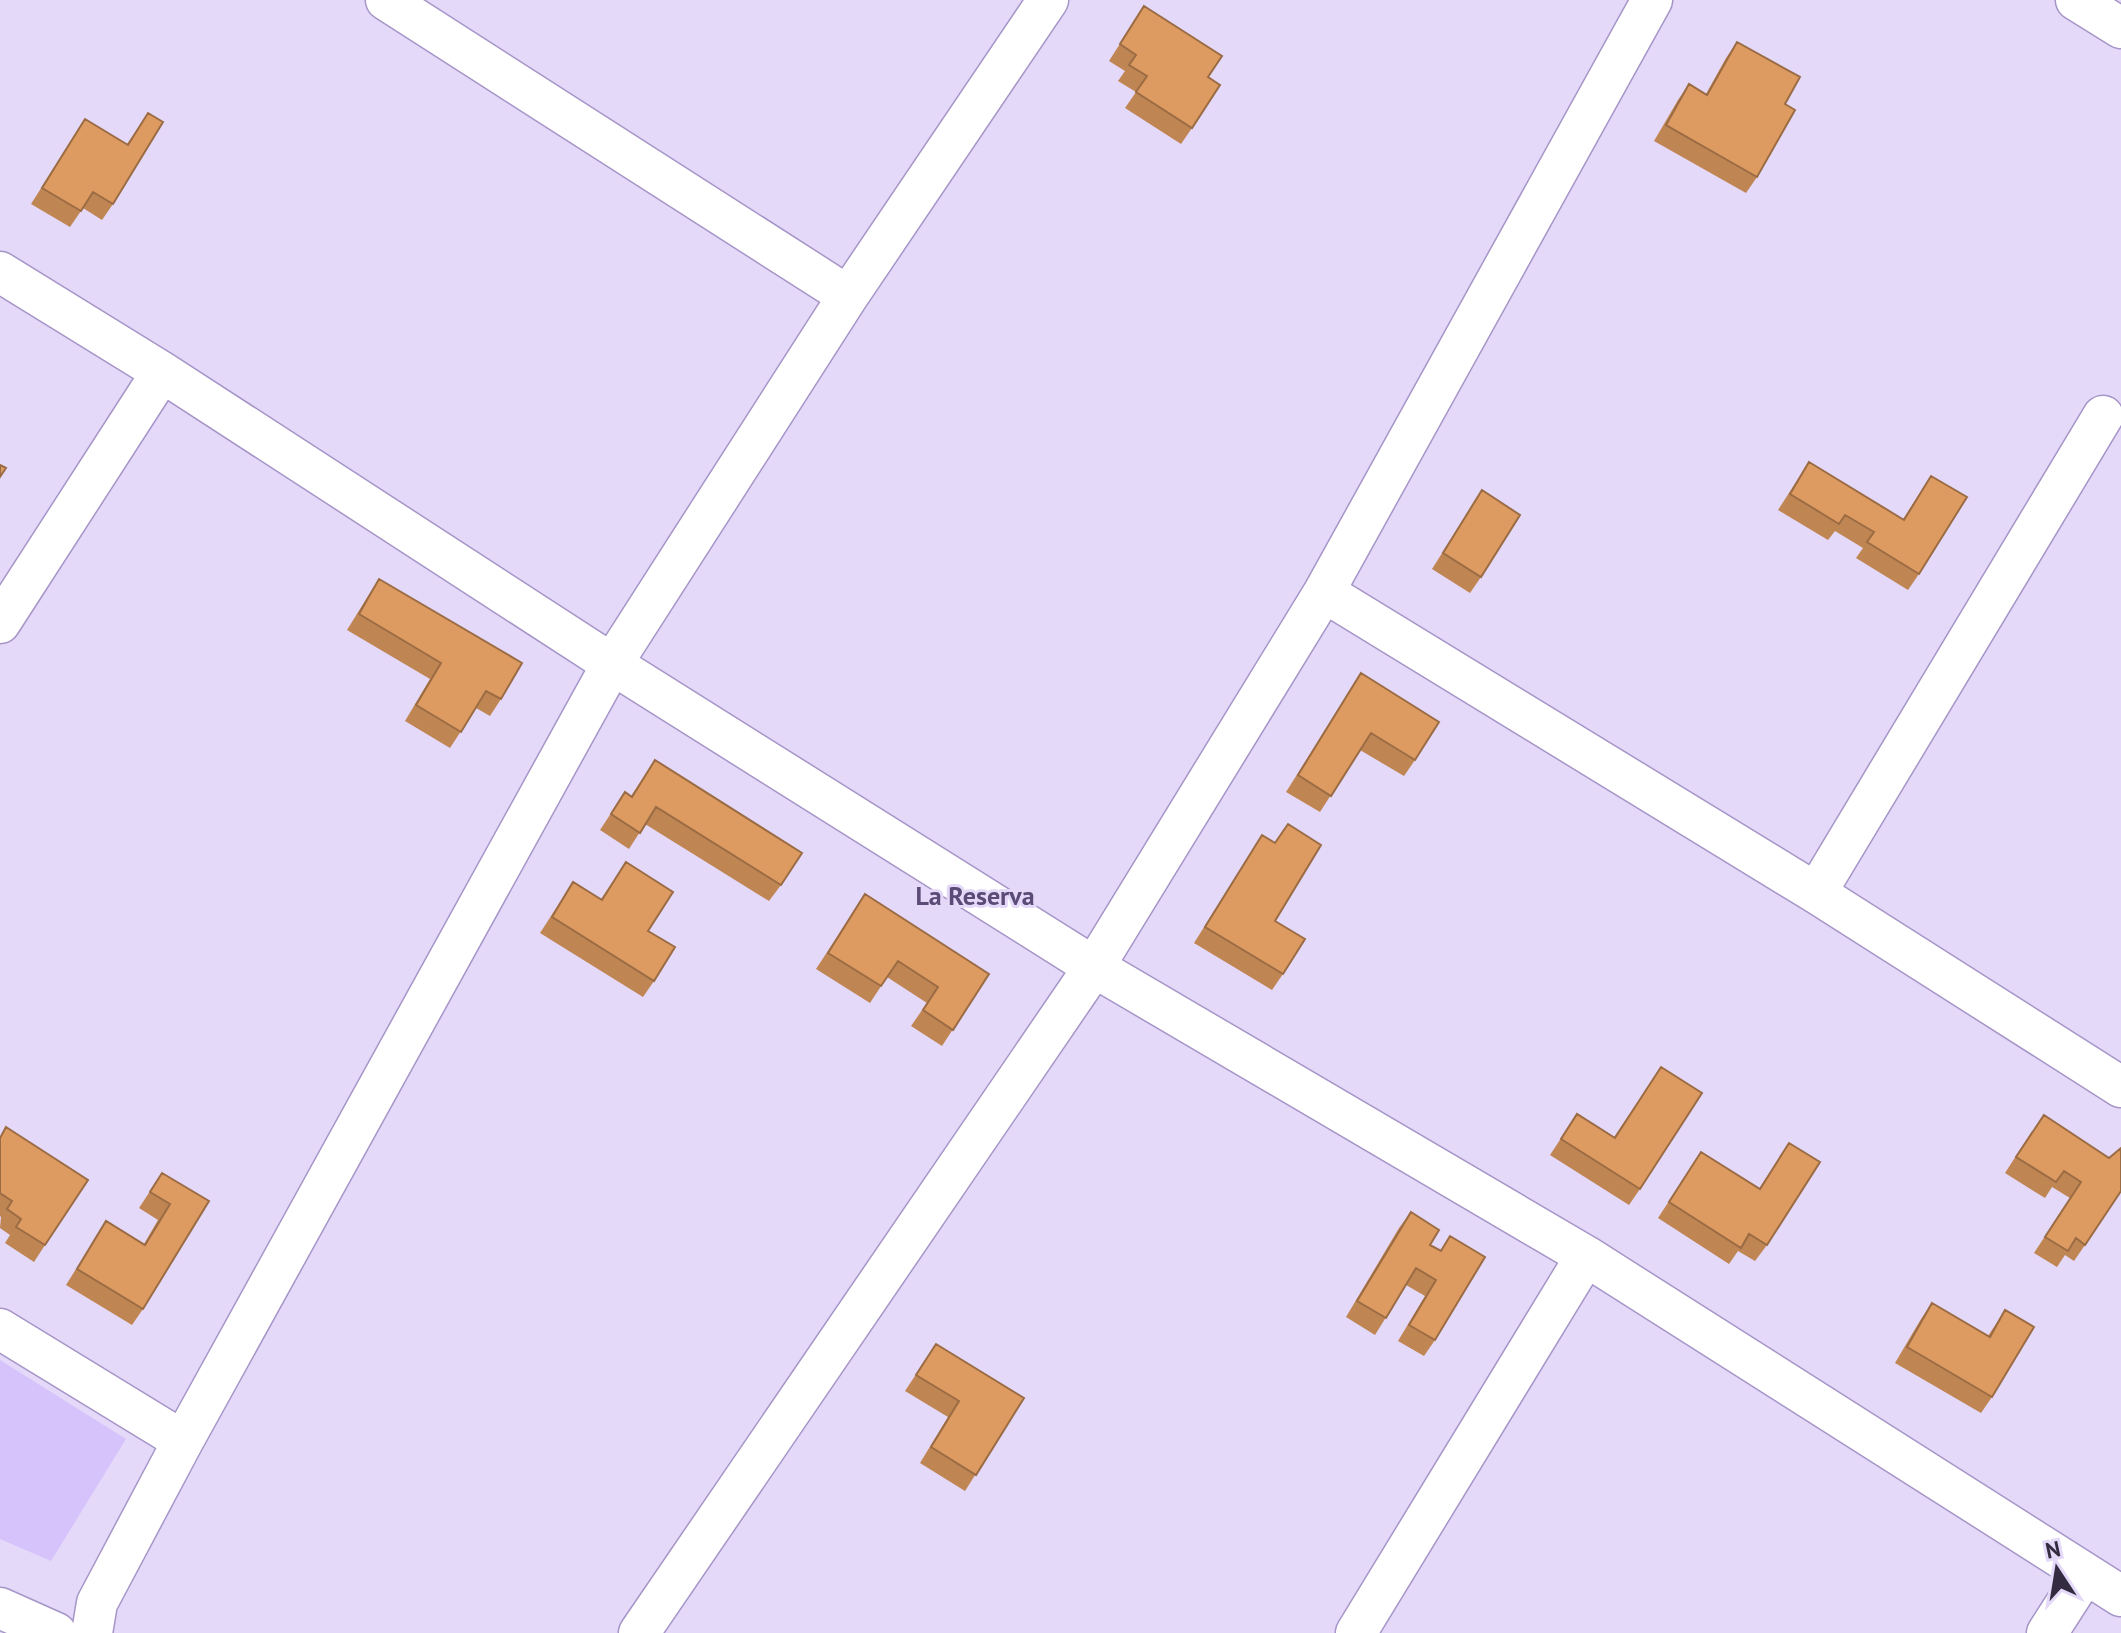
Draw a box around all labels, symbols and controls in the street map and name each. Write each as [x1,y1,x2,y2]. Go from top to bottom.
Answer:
district label: La Reserva [915,879,1035,912]
north arrow [2017,1529,2097,1609]
text: N [2043,1534,2063,1565]

